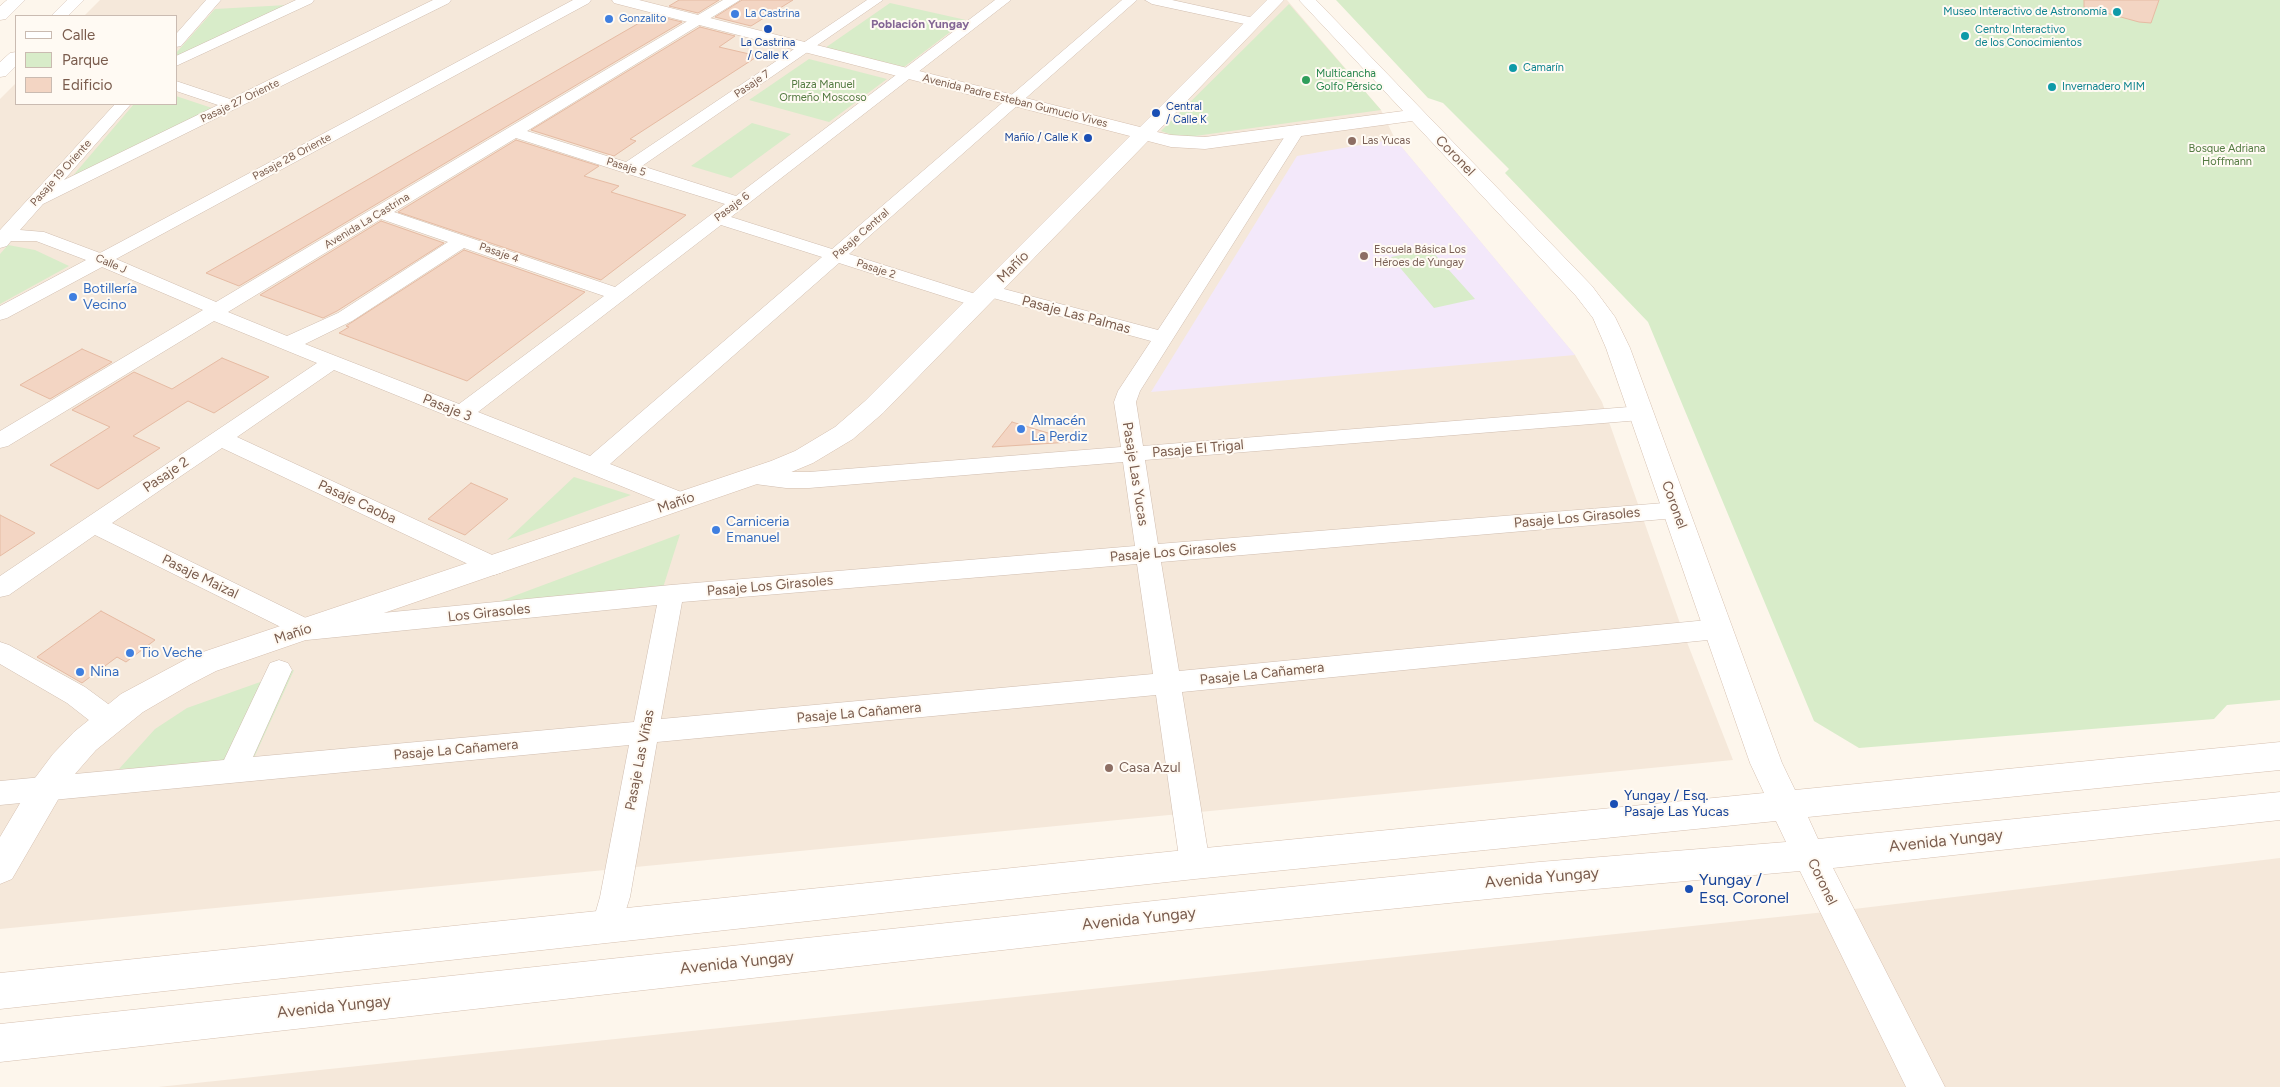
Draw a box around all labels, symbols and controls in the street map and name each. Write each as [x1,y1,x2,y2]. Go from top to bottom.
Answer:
place label: Museo Interactivo de Astronomía [1943,5,2107,19]
marker: Museo Interactivo de Astronomía [2111,6,2123,18]
place label: La Castrina [745,7,800,21]
marker: La Castrina [729,8,741,20]
place label: Gonzalito [619,12,666,26]
marker: Gonzalito [603,13,615,25]
legend [15,15,178,105]
district label: Población Yungay [871,17,969,31]
marker: La Castrina / Calle K [762,23,774,35]
place label: Centro Interactivo de los Conocimientos [1975,23,2082,49]
text: Calle [62,26,95,44]
marker: Centro Interactivo de los Conocimientos [1959,30,1971,42]
place label: La Castrina / Calle K [741,36,795,62]
text: Parque [62,51,109,69]
place label: Camarín [1523,61,1564,75]
marker: Camarín [1507,62,1519,74]
street label: Pasaje 7 [732,67,772,101]
place label: Multicancha Golfo Pérsico [1316,67,1382,93]
street label: Avenida Padre Esteban Gumucio Vives [921,72,1109,130]
marker: Multicancha Golfo Pérsico [1300,74,1312,86]
text: Edificio [62,76,112,94]
street label: Pasaje 27 Oriente [198,76,282,126]
park label: Plaza Manuel Ormeño Moscoso [779,78,867,104]
place label: Invernadero MIM [2062,80,2145,94]
marker: Invernadero MIM [2046,81,2058,93]
place label: Central / Calle K [1166,100,1207,126]
marker: Central / Calle K [1150,107,1162,119]
street label: Pasaje 28 Oriente [250,131,334,183]
place label: Mañío / Calle K [1004,131,1078,145]
marker: Mañío / Calle K [1082,132,1094,144]
street label: Coronel [1432,132,1478,180]
place label: Las Yucas [1362,134,1410,148]
marker: Las Yucas [1346,135,1358,147]
street label: Pasaje 19 Oriente [28,137,94,209]
park label: Bosque Adriana Hoffmann [2189,142,2265,168]
street label: Pasaje 5 [605,155,647,179]
street label: Avenida La Castrina [322,190,412,252]
street label: Pasaje 6 [712,190,752,224]
street label: Pasaje Central [830,206,892,262]
street label: Pasaje 4 [477,240,521,266]
place label: Escuela Básica Los Héroes de Yungay [1374,243,1466,269]
street label: Mañío [994,248,1032,286]
marker: Escuela Básica Los Héroes de Yungay [1358,250,1370,262]
street label: Calle J [93,252,129,276]
street label: Pasaje 2 [855,256,897,282]
place label: Botillería Vecino [83,281,137,314]
marker: Botillería Vecino [67,291,79,303]
street label: Pasaje Las Palmas [1020,292,1132,338]
street label: Pasaje 3 [420,391,474,425]
place label: Almacén La Perdiz [1031,413,1088,446]
street label: Pasaje Las Yucas [1118,421,1152,527]
marker: Almacén La Perdiz [1015,423,1027,435]
street label: Pasaje El Trigal [1151,437,1245,461]
street label: Pasaje 2 [140,454,192,496]
street label: Pasaje Caoba [315,477,399,527]
street label: Coronel [1658,479,1690,531]
street label: Mañío [655,489,697,517]
street label: Pasaje Los Girasoles [1513,504,1641,532]
place label: Carniceria Emanuel [726,514,789,546]
marker: Carniceria Emanuel [710,524,722,536]
street label: Pasaje Los Girasoles [1109,538,1237,566]
street label: Pasaje Maizal [159,551,241,603]
street label: Pasaje Los Girasoles [706,572,834,600]
street label: Los Girasoles [447,600,531,626]
street label: Mañío [272,620,314,648]
place label: Tio Veche [140,645,202,661]
marker: Tio Veche [124,647,136,659]
street label: Pasaje La Cañamera [1199,659,1325,689]
place label: Nina [90,664,119,680]
marker: Nina [74,666,86,678]
street label: Pasaje La Cañamera [796,699,922,727]
street label: Pasaje Las Viñas [622,708,658,812]
street label: Pasaje La Cañamera [393,736,519,764]
place label: Casa Azul [1119,760,1181,776]
marker: Casa Azul [1103,762,1115,774]
place label: Yungay / Esq. Pasaje Las Yucas [1624,788,1729,820]
marker: Yungay / Esq. Pasaje Las Yucas [1608,798,1620,810]
street label: Avenida Yungay [1888,825,2004,857]
street label: Coronel [1804,856,1840,908]
street label: Avenida Yungay [1484,863,1600,893]
place label: Yungay / Esq. Coronel [1699,870,1789,908]
marker: Yungay / Esq. Coronel [1683,883,1695,895]
street label: Avenida Yungay [1081,903,1197,935]
street label: Avenida Yungay [679,947,795,979]
street label: Avenida Yungay [276,991,392,1023]

